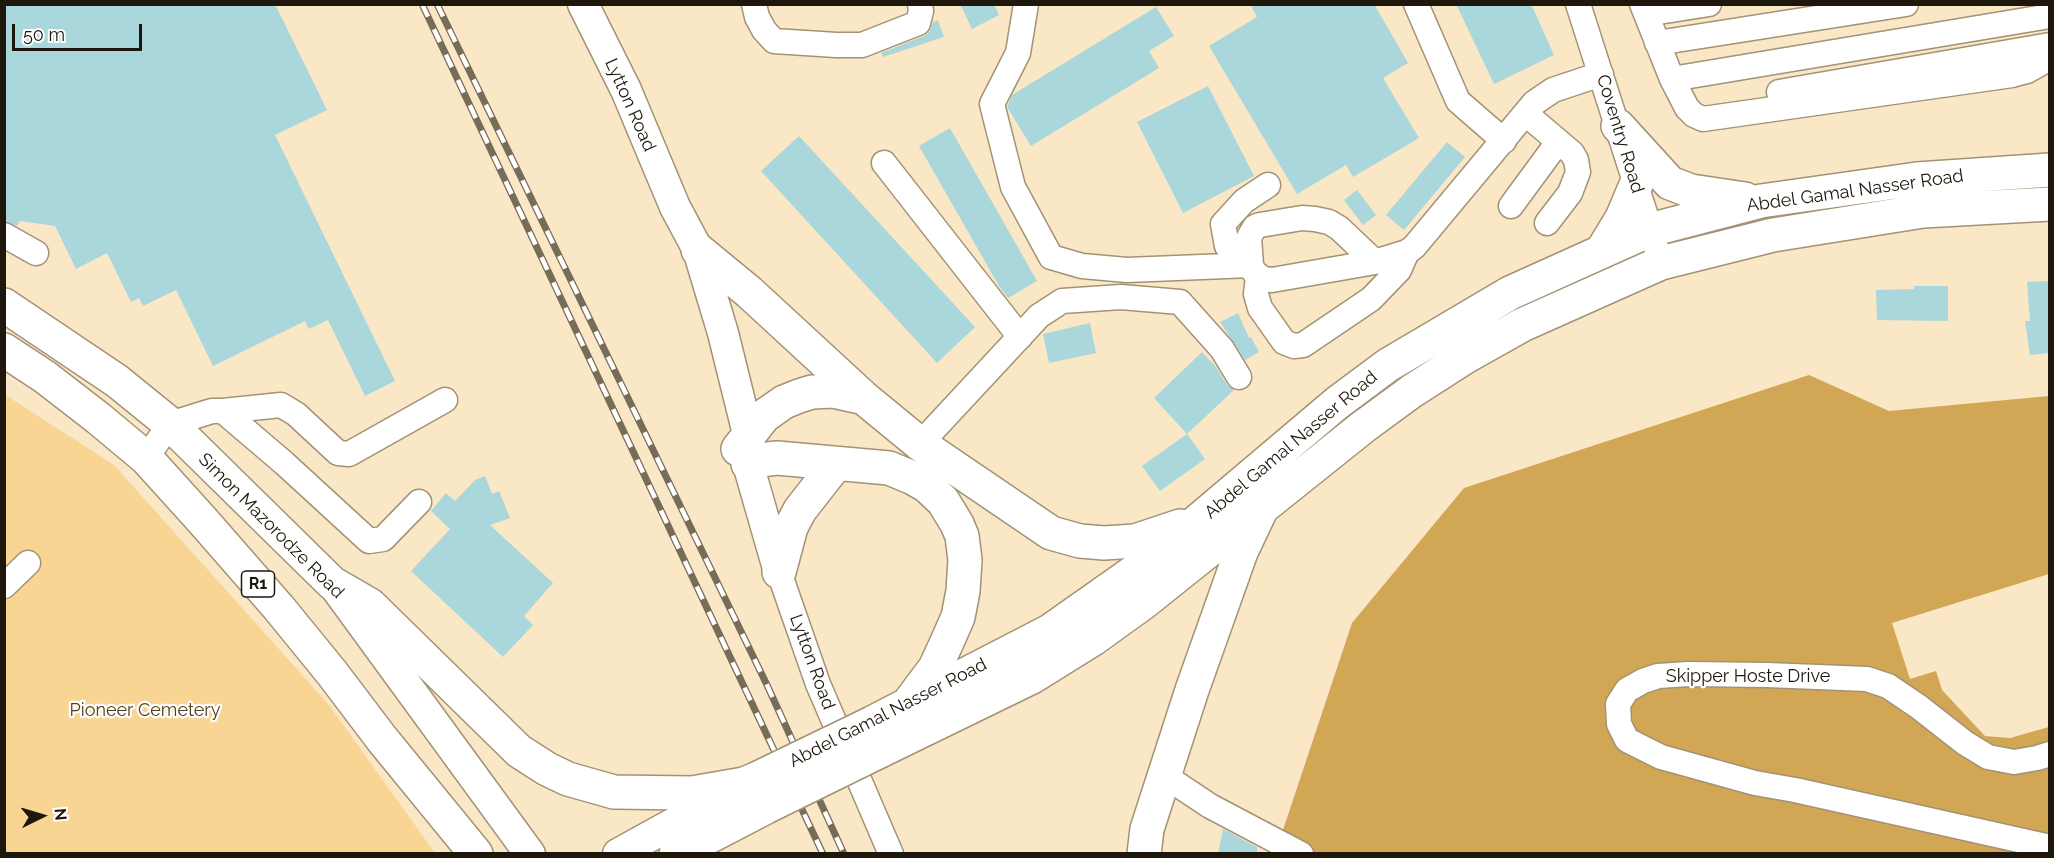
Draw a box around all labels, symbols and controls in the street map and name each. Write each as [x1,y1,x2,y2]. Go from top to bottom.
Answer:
scale bar [15,12,146,50]
text: 50 m [23,24,65,45]
street label: Lytton Road [600,55,660,155]
street label: Coventry Road [1592,72,1648,196]
street label: Abdel Gamal Nasser Road [1745,165,1965,217]
street label: Abdel Gamal Nasser Road [1200,366,1382,524]
street label: Simon Mazorodze Road [194,449,348,603]
road number: R1 [242,571,274,597]
street label: Lytton Road [785,611,839,713]
street label: Abdel Gamal Nasser Road [786,654,990,772]
street label: Skipper Hoste Drive [1666,666,1830,688]
park label: Pioneer Cemetery [70,700,220,722]
north arrow [12,786,72,846]
text: N [50,807,70,821]

